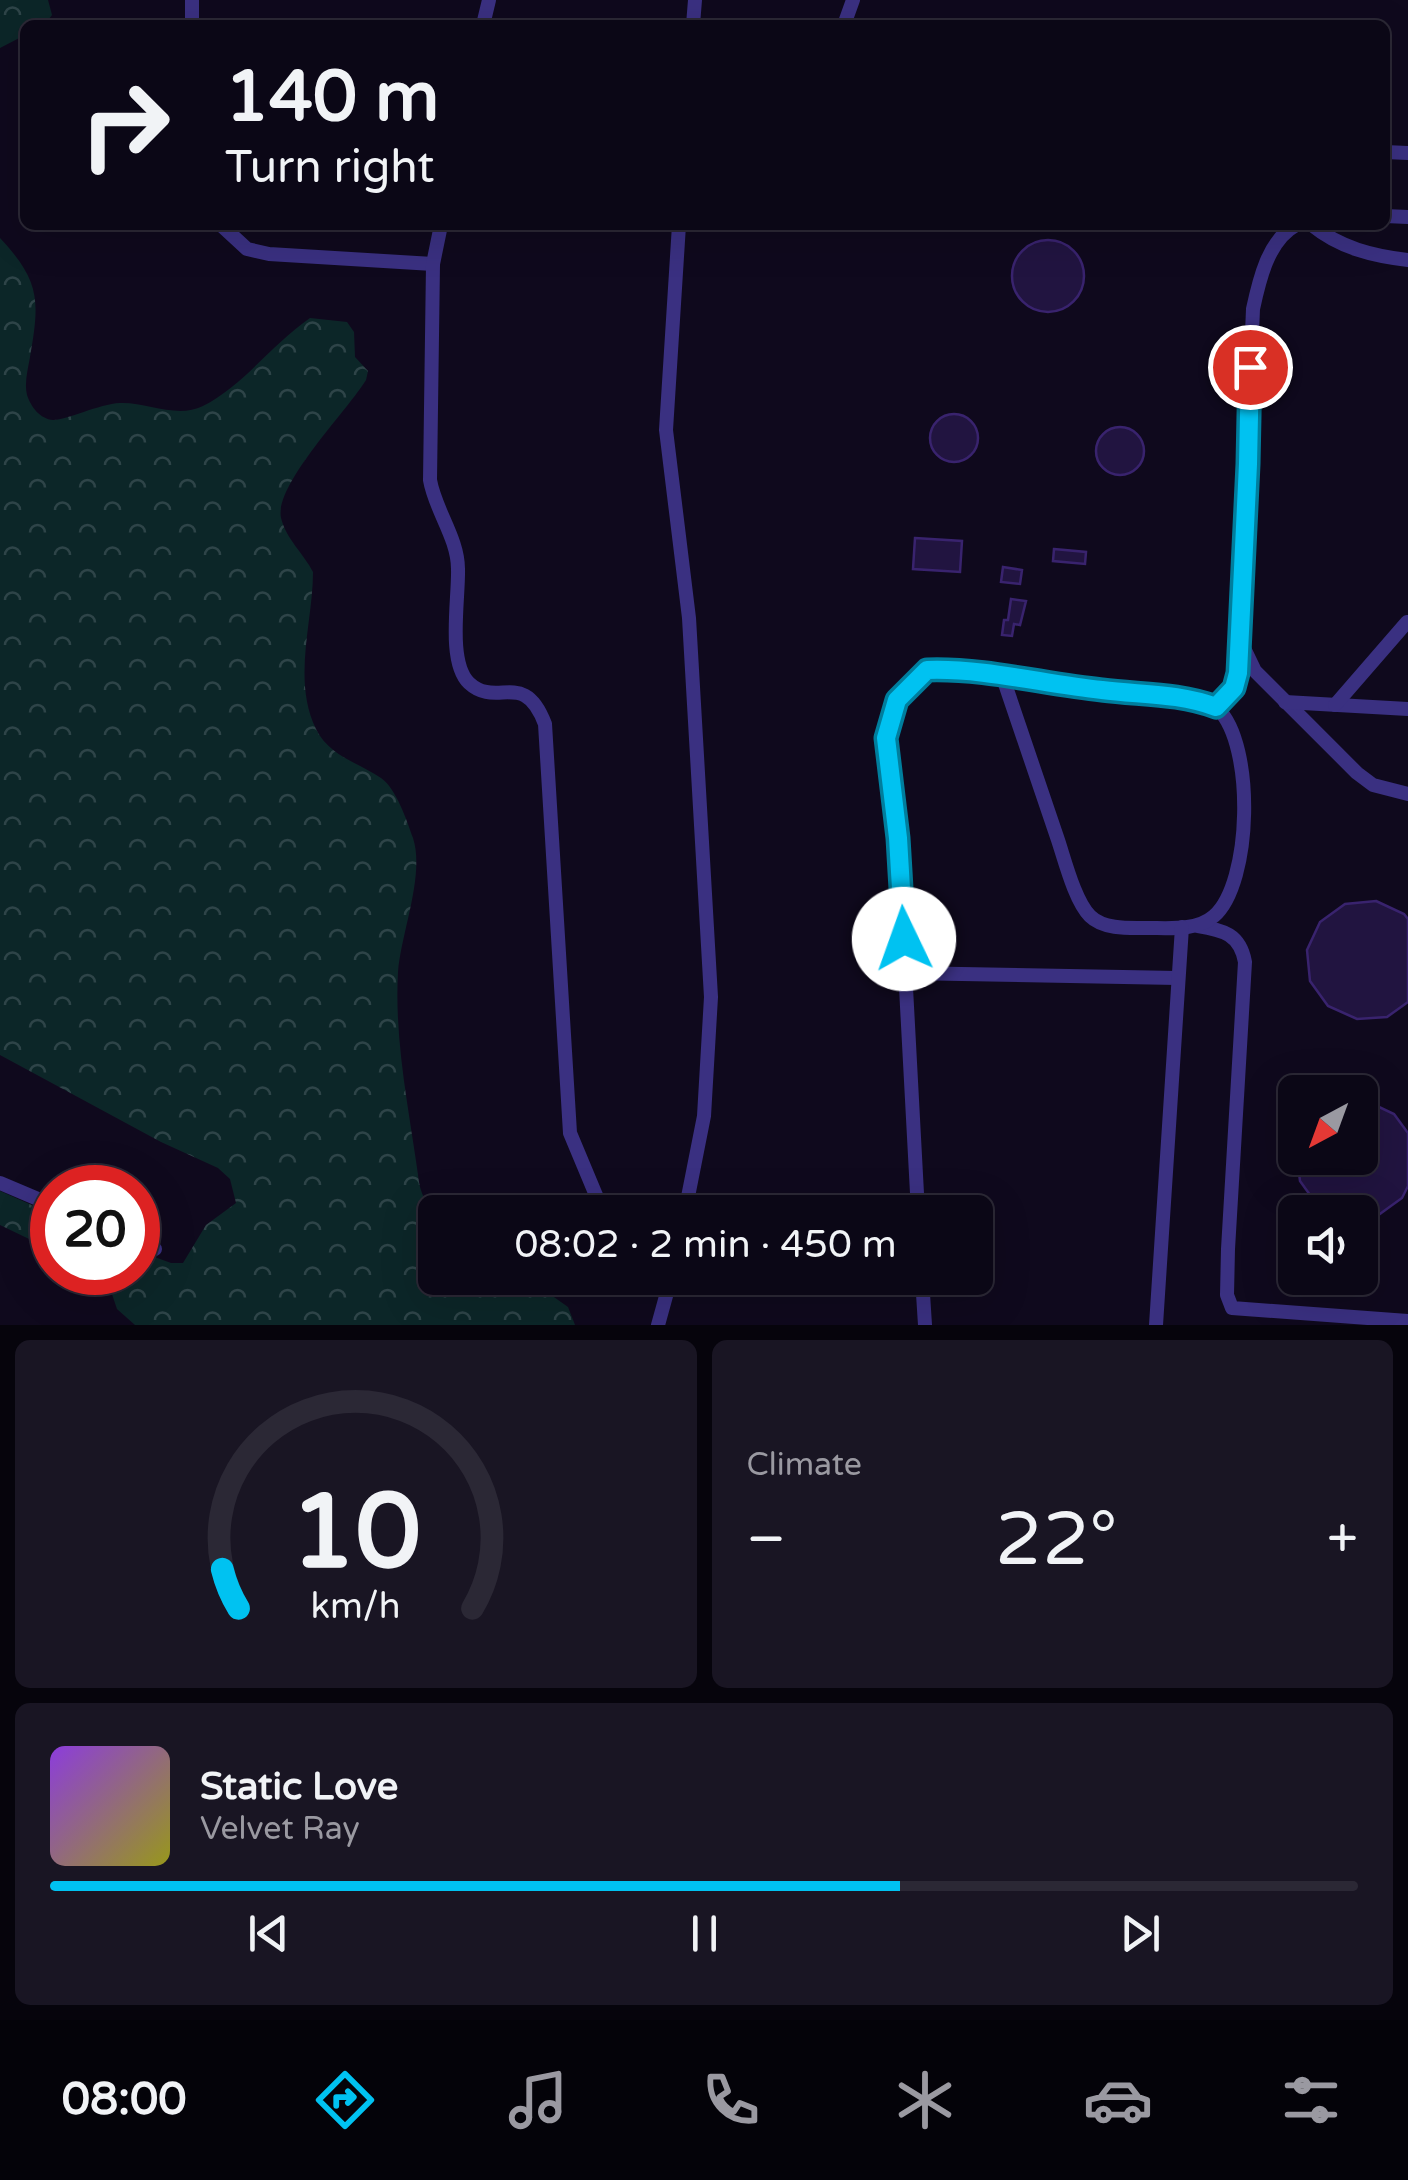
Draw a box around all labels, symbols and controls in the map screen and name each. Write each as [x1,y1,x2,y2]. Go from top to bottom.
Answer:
text: 140 m [225,56,439,140]
icon: right [60,60,190,190]
text: Turn right [225,141,434,195]
pin [1208,325,1293,410]
icon: arrive [1223,340,1278,395]
position arrow [852,887,956,991]
north arrow [1278,1075,1378,1175]
map controls [1278,1075,1378,1295]
speed limit sign: 20 [30,1165,160,1295]
button: sound [1278,1195,1378,1295]
text: 08:02 · 2 min · 450 m [514,1222,897,1268]
text: Climate [747,1446,862,1484]
text: 10 [290,1471,421,1596]
text: 22° [995,1495,1118,1585]
text: − [747,1507,786,1573]
text: + [1327,1507,1358,1573]
text: km/h [311,1585,401,1628]
text: Static Love [200,1764,398,1810]
text: Velvet Ray [200,1810,360,1848]
icon: previous [241,1906,296,1961]
icon: pause [677,1906,732,1961]
icon: next [1113,1906,1168,1961]
icon: directions [310,2065,380,2135]
icon: music [503,2065,573,2135]
icon: phone [696,2065,766,2135]
icon: climate [890,2065,960,2135]
icon: car [1083,2065,1153,2135]
icon: filters [1276,2065,1346,2135]
text: 08:00 [62,2073,186,2127]

